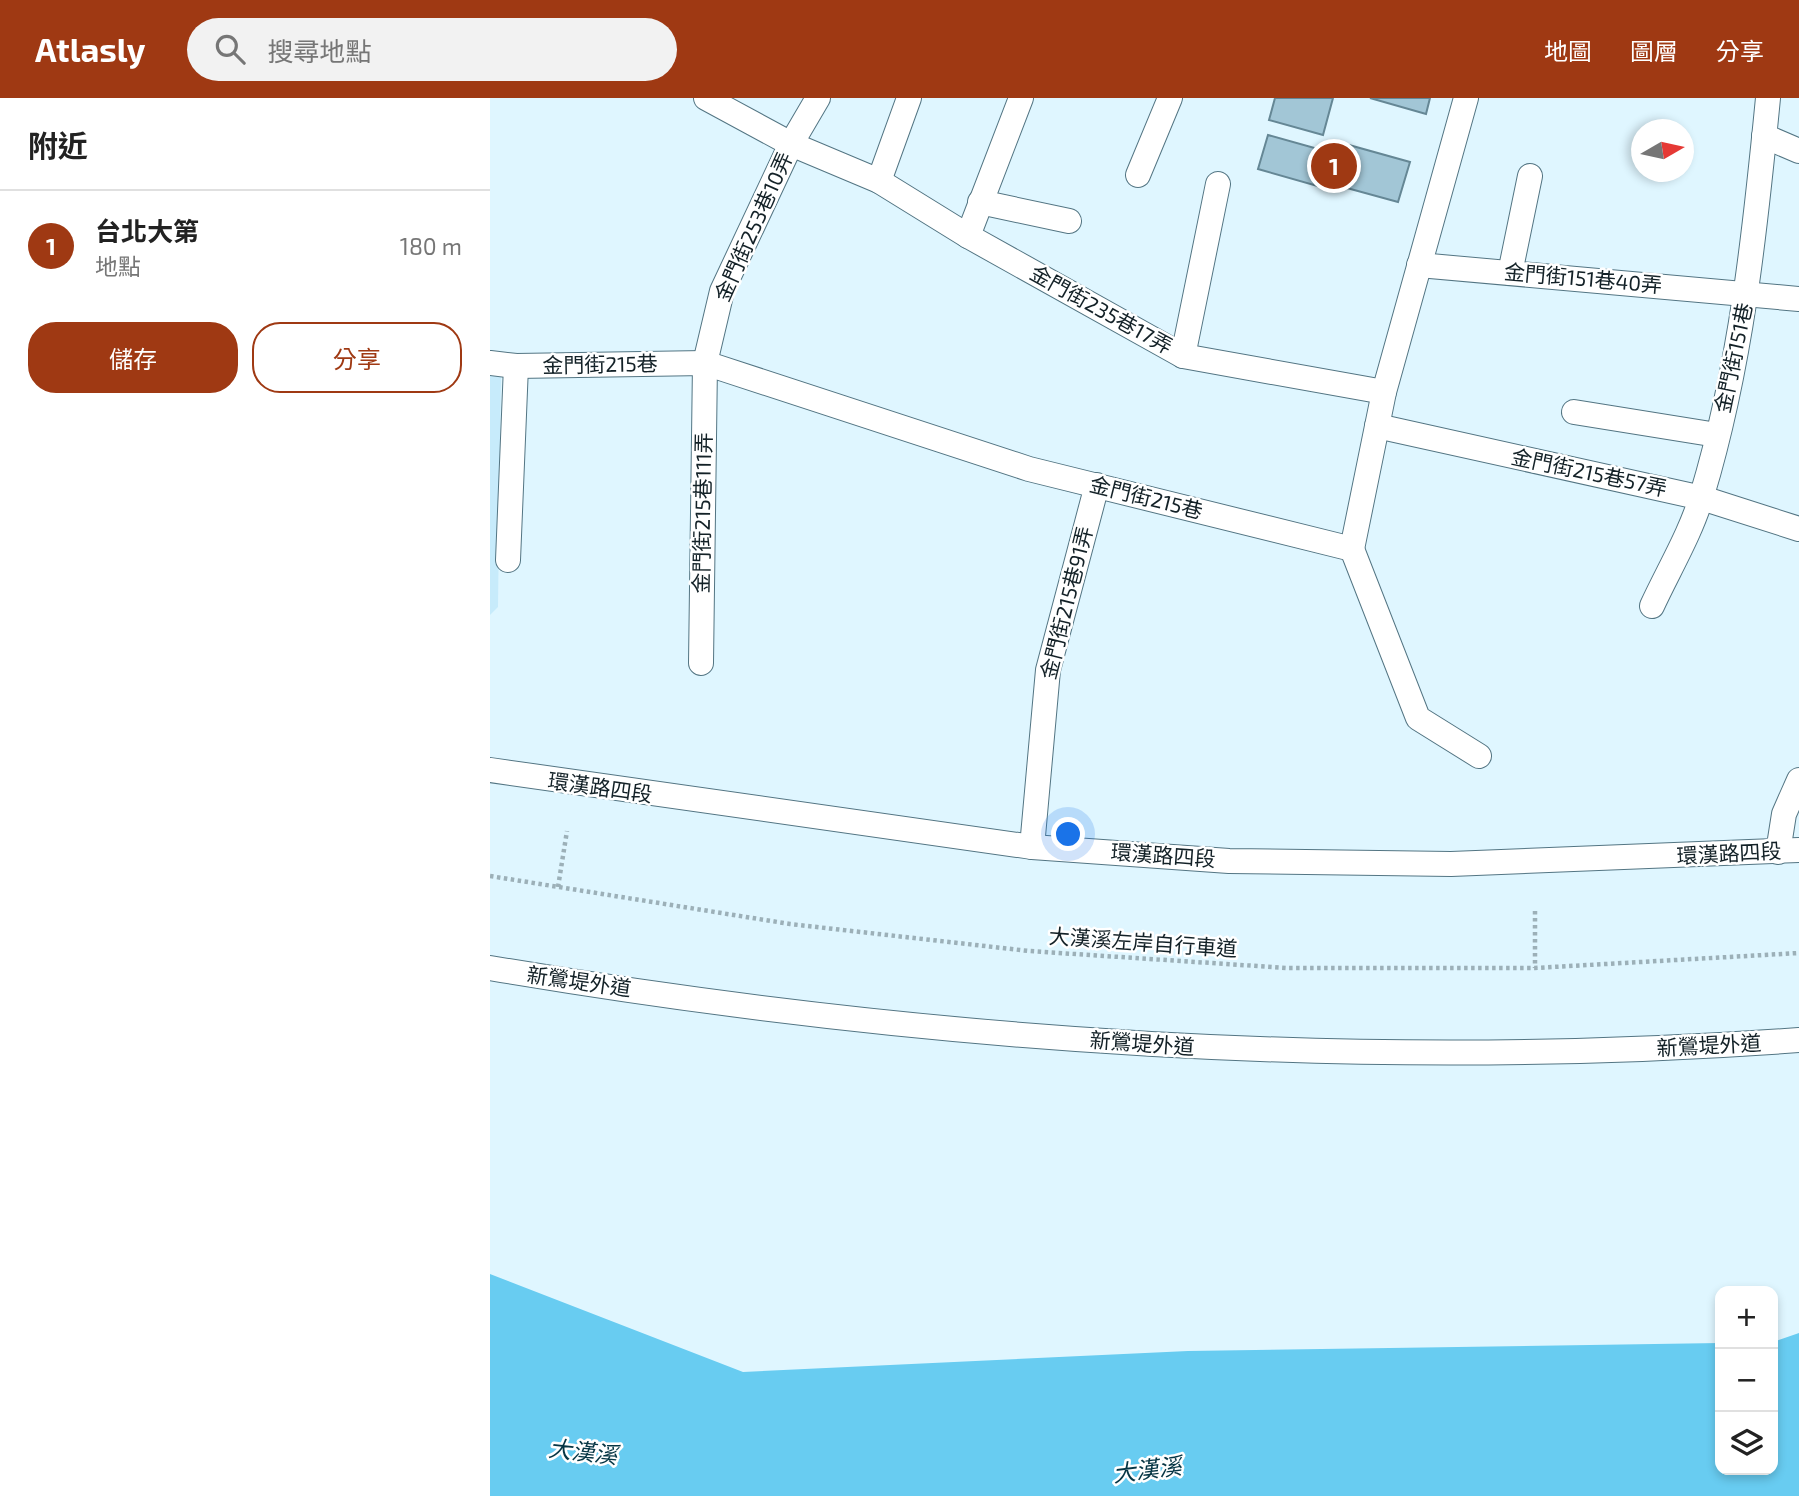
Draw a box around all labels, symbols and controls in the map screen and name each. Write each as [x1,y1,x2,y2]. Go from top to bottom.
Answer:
search box [187,18,677,81]
text: Atlasly [35,29,145,69]
icon: search [211,30,249,68]
text: 搜尋地點 [267,35,371,66]
text: 地圖 [1544,36,1592,65]
text: 圖層 [1630,36,1678,65]
text: 分享 [1716,36,1764,65]
north arrow [1631,119,1694,182]
text: 附近 [28,127,88,163]
pin: 1 [1311,140,1357,192]
street label: 金門街253巷10弄 [709,148,797,305]
text: 台北大第 [95,215,199,246]
text: 1 [46,232,56,260]
text: 180 m [400,232,462,260]
text: 地點 [95,252,141,280]
street label: 金門街151巷40弄 [1503,258,1663,297]
street label: 金門街235巷17弄 [1026,259,1177,358]
street label: 金門街151巷 [1709,300,1756,415]
button: 儲存 [28,322,238,393]
button: 分享 [252,322,462,393]
street label: 金門街215巷 [542,350,658,377]
street label: 金門街215巷111弄 [688,432,715,594]
street label: 金門街215巷57弄 [1509,443,1669,500]
street label: 金門街215巷 [1087,470,1205,523]
street label: 金門街215巷91弄 [1034,524,1097,682]
street label: 環漢路四段 [546,767,654,806]
your location [1051,817,1085,851]
street label: 環漢路四段 [1676,837,1782,868]
street label: 環漢路四段 [1110,838,1216,871]
street label: 大漢溪左岸自行車道 [1048,922,1238,961]
street label: 新鶯堤外道 [525,961,633,1000]
street label: 新鶯堤外道 [1089,1026,1195,1059]
street label: 新鶯堤外道 [1656,1029,1762,1060]
map controls [1715,1286,1778,1475]
button: + [1715,1286,1778,1349]
button: − [1715,1349,1778,1412]
button: layers [1715,1412,1778,1475]
water label: 大漢溪 [547,1433,622,1469]
water label: 大漢溪 [1111,1451,1186,1487]

